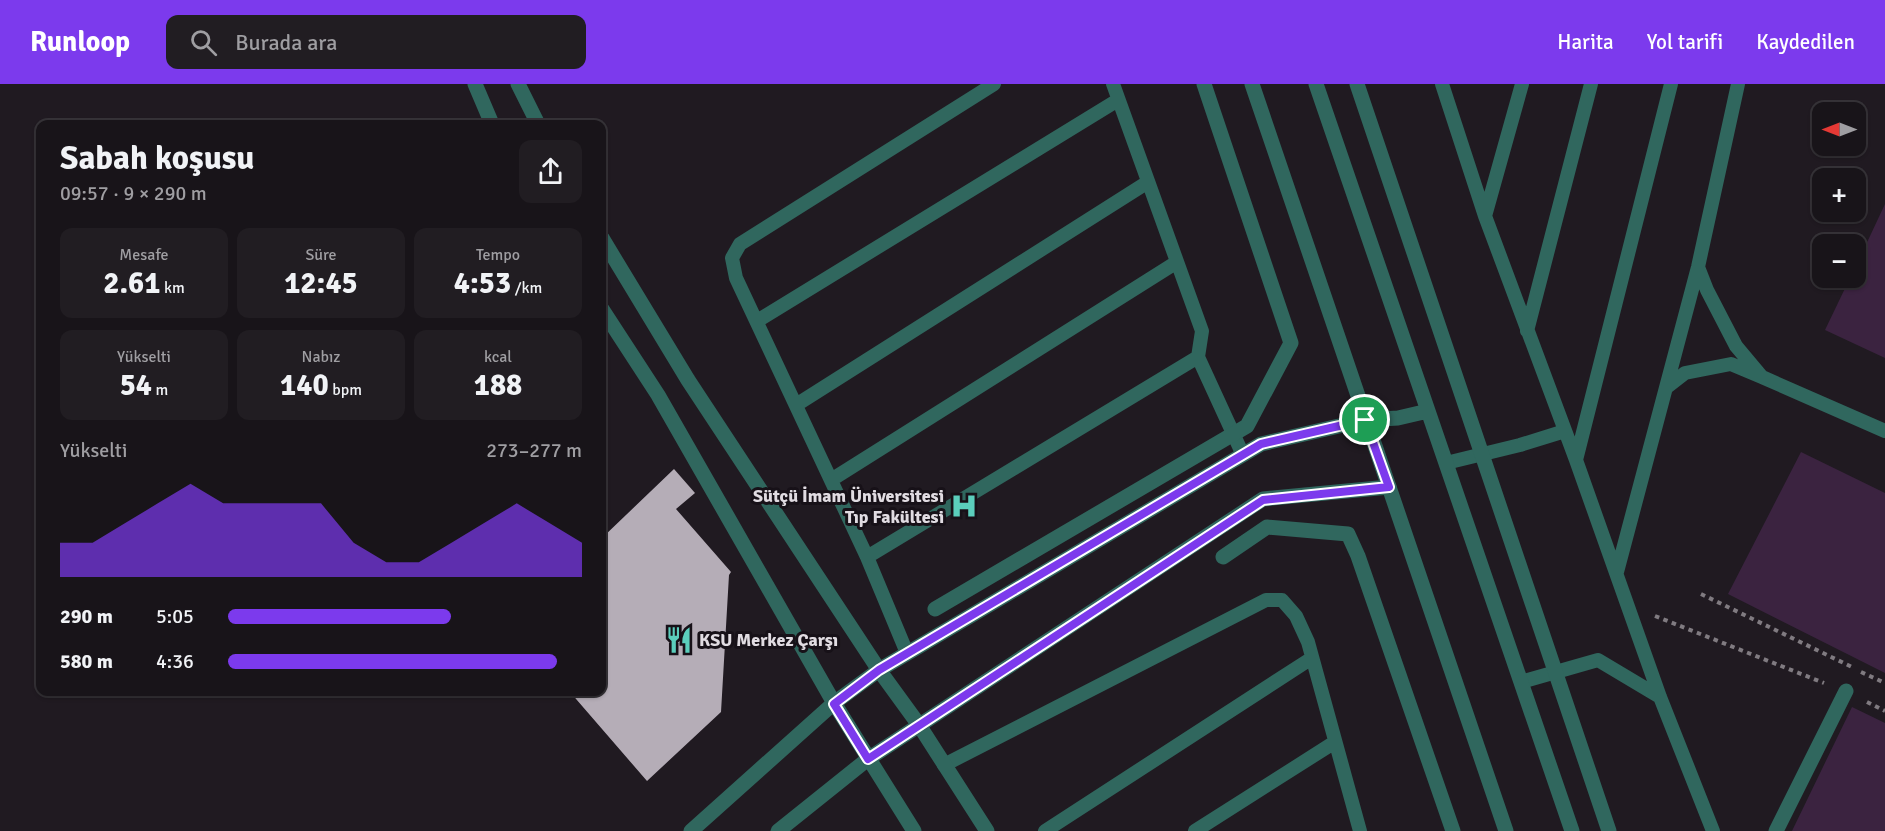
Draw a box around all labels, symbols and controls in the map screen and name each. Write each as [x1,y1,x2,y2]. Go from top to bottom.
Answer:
search box [166,15,586,69]
text: Runloop [30,25,130,59]
icon: search [187,26,220,59]
text: Burada ara [235,29,337,56]
text: Harita [1557,29,1614,55]
text: Yol tarifi [1647,29,1723,55]
text: Kaydedilen [1756,29,1855,55]
north arrow [1812,102,1866,156]
map controls [1812,102,1866,288]
text: Sabah koşusu [60,138,255,179]
button: share [519,140,582,203]
button: + [1812,168,1866,222]
text: 09:57 · 9 × 290 m [60,181,207,206]
button: − [1812,234,1866,288]
text: Mesafe [119,245,169,265]
text: Süre [305,245,337,265]
text: Tempo [476,245,520,265]
text: 2.61 [103,265,160,302]
text: 12:45 [284,265,358,302]
text: 4:53 [454,265,511,302]
text: km [160,278,185,298]
text: /km [511,278,542,298]
text: Yükselti [117,347,171,367]
text: Nabız [302,347,340,367]
text: kcal [484,347,512,367]
text: 54 [120,367,152,404]
text: 140 [280,367,329,404]
text: 188 [474,367,522,404]
text: m [152,380,168,400]
text: bpm [329,380,362,400]
pin [1339,394,1390,445]
icon: arrive [1348,403,1381,436]
text: Yükselti [60,438,127,463]
text: 273–277 m [486,438,582,463]
place label: Sütçü İmam Üniversitesi Tıp Fakültesi [753,485,944,528]
hospital icon: Sütçü İmam Üniversitesi Tıp Fakültesi [949,491,979,521]
text: 290 m [60,604,113,629]
text: 5:05 [156,604,194,629]
restaurant icon: KSU Merkez Çarşı [664,625,694,655]
place label: KSU Merkez Çarşı [699,629,838,651]
text: 580 m [60,649,113,674]
text: 4:36 [156,649,194,674]

